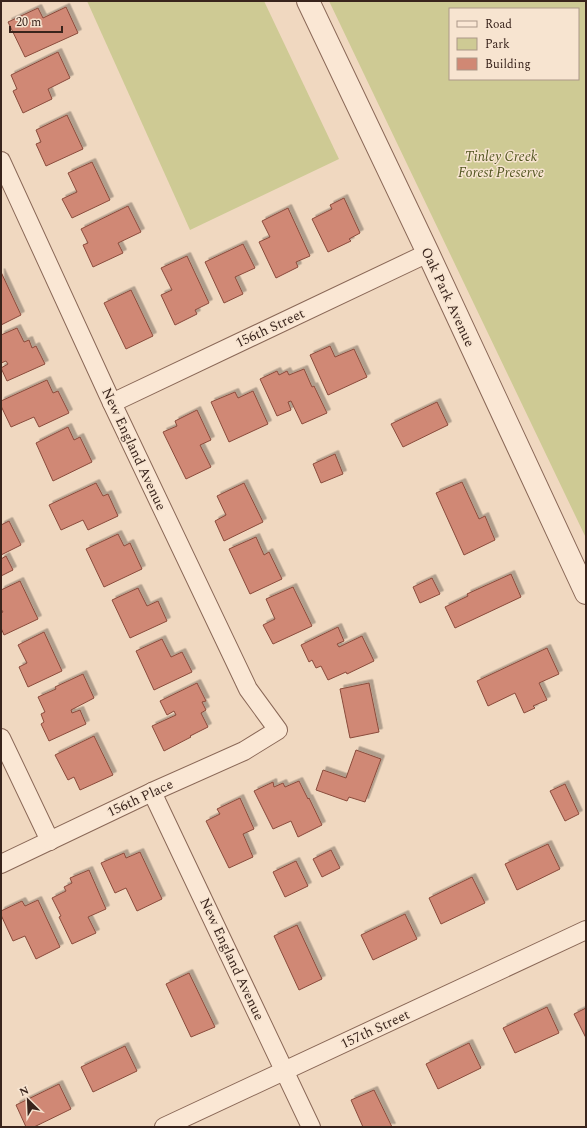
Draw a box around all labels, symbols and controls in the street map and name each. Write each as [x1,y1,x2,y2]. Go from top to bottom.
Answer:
scale bar [10,8,62,34]
legend [449,8,579,80]
text: 20 m [16,13,41,32]
text: Road [485,15,512,34]
text: Park [485,35,510,54]
text: Building [485,55,531,74]
park label: Tinley Creek Forest Preserve [458,146,544,183]
street label: Oak Park Avenue [416,244,480,351]
street label: 156th Street [232,303,308,353]
street label: New England Avenue [96,384,172,514]
street label: 156th Place [103,773,177,823]
street label: New England Avenue [194,894,270,1024]
street label: 157th Street [337,1004,413,1054]
north arrow [8,1080,48,1120]
text: N [17,1082,32,1101]

